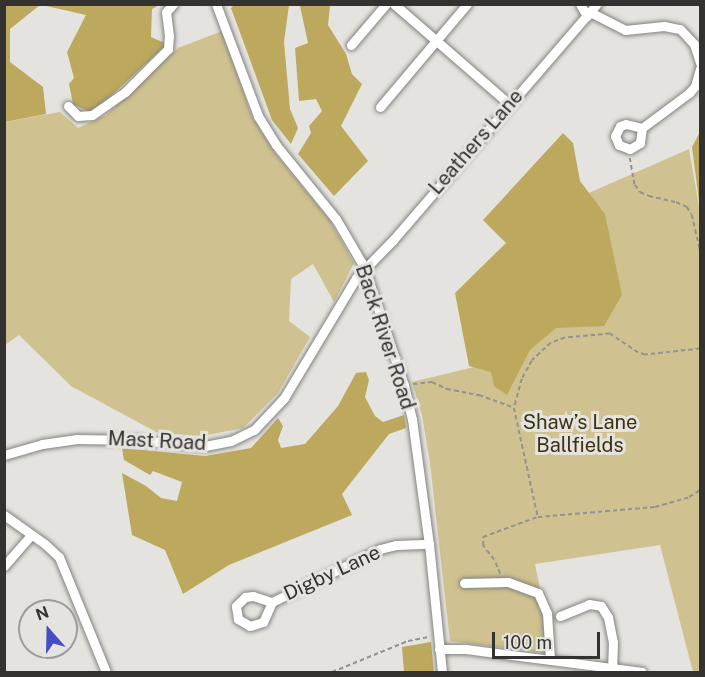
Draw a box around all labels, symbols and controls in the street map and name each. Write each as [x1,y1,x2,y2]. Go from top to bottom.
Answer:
street label: Leathers Lane [424,85,528,199]
street label: Back River Road [350,262,420,412]
park label: Shaw’s Lane Ballfields [523,411,637,458]
street label: Mast Road [107,426,207,456]
street label: Digby Lane [280,540,384,606]
north arrow [18,599,78,659]
text: N [33,602,51,625]
scale bar [495,620,603,658]
text: 100 m [503,632,552,653]

